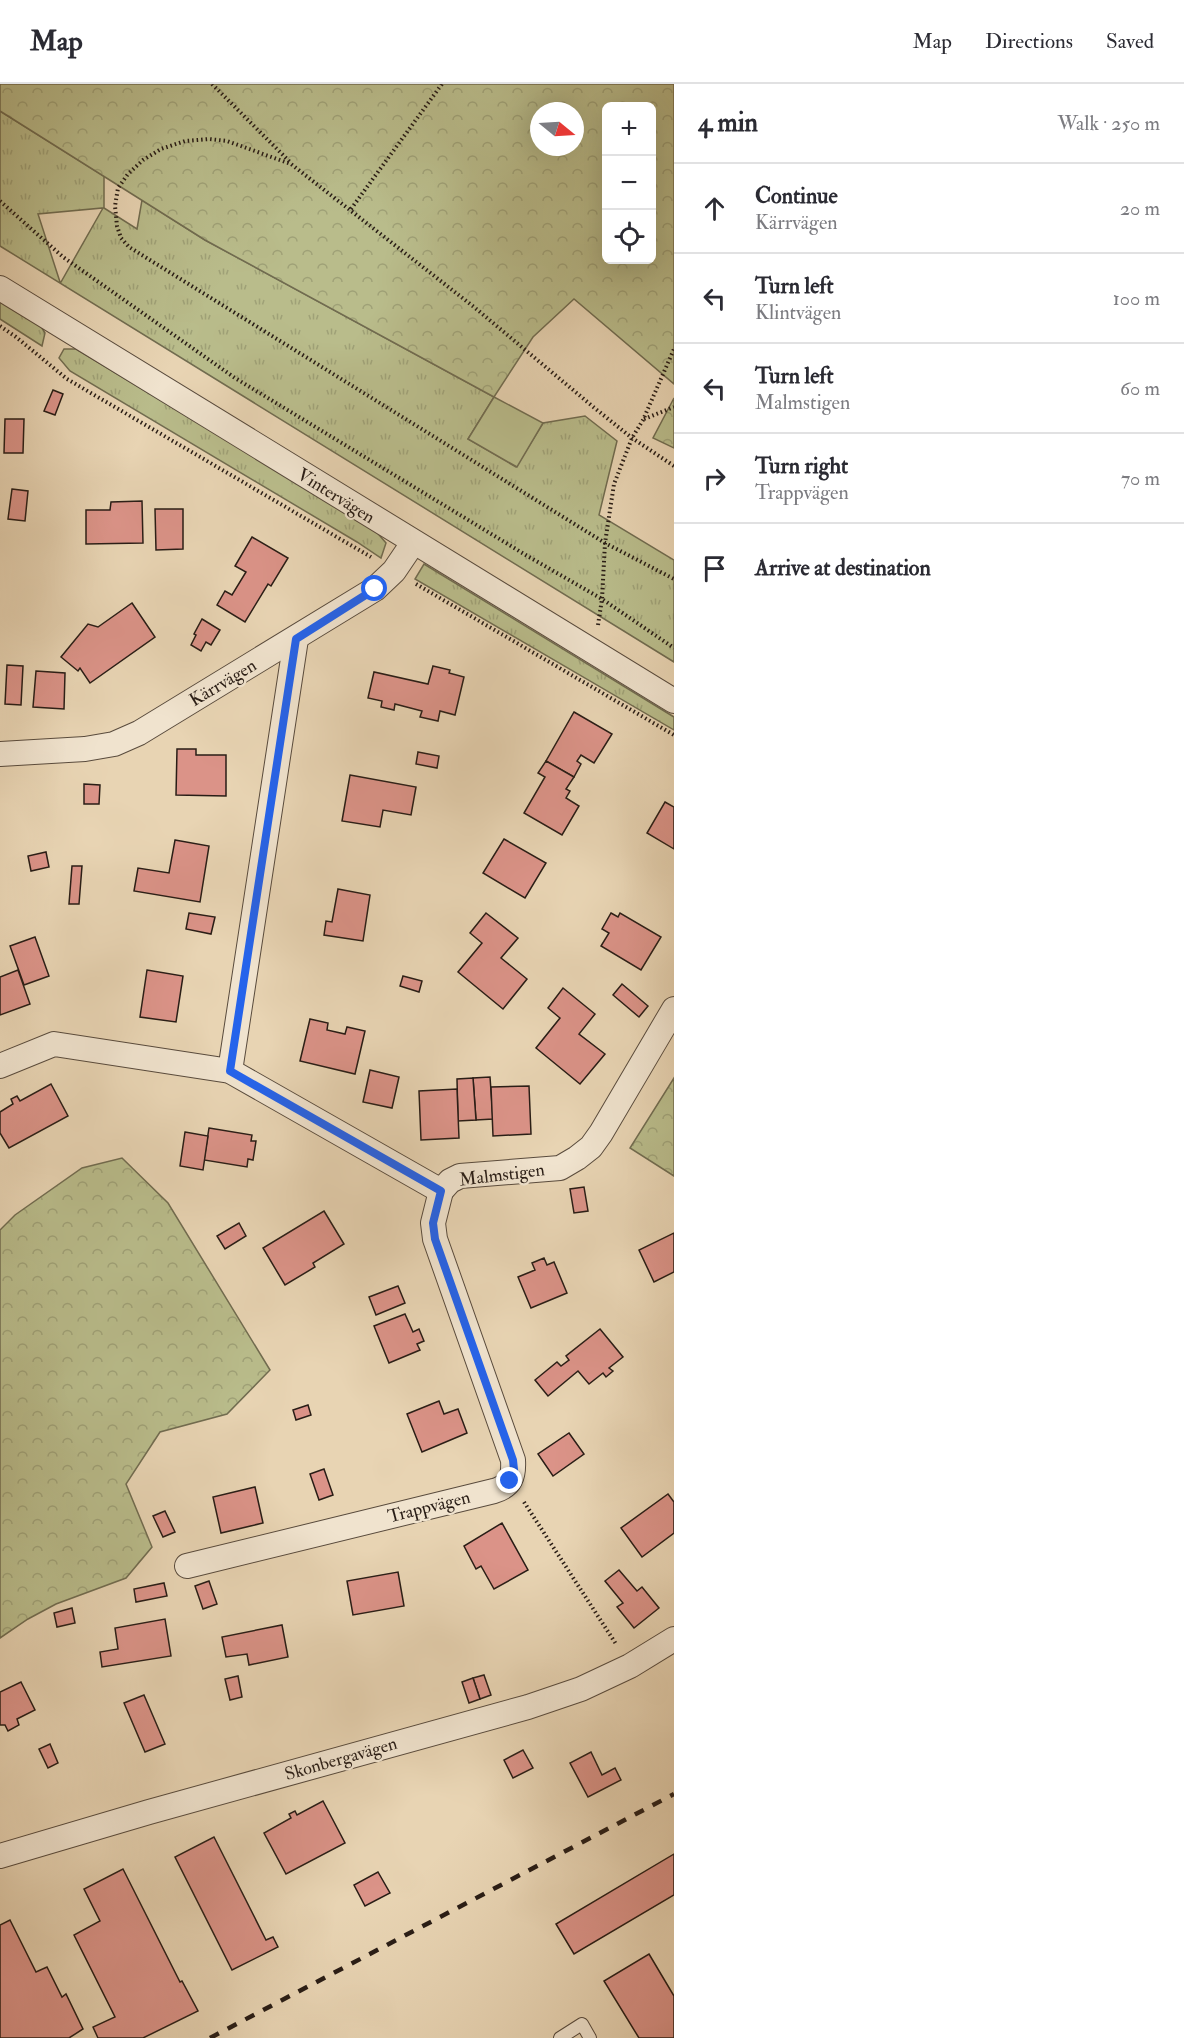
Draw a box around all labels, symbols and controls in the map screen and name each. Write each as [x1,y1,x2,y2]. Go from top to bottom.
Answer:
text: Map [30,24,83,59]
text: Map [912,28,952,55]
text: Directions [985,28,1073,55]
text: Saved [1106,28,1154,55]
north arrow [530,102,584,156]
map controls [602,102,656,264]
button: + [602,102,656,156]
text: 4 min [698,107,758,139]
text: Walk · 250 m [1057,111,1160,136]
button: − [602,156,656,210]
text: Continue [755,182,838,210]
icon: ahead [698,192,731,225]
text: 20 m [1120,196,1160,221]
button: locate [602,210,656,264]
text: Kärrvägen [755,210,838,235]
text: Turn left [755,272,834,300]
icon: left [698,282,731,315]
text: 100 m [1113,286,1160,311]
text: Klintvägen [755,300,841,325]
text: Turn left [755,362,834,390]
icon: left [698,372,731,405]
text: 60 m [1120,376,1160,401]
text: Malmstigen [755,390,850,415]
text: Turn right [755,452,848,480]
icon: right [698,462,731,495]
street label: Vintervägen [293,463,379,529]
text: 70 m [1121,466,1160,491]
text: Trappvägen [755,480,849,505]
icon: arrive [698,552,731,585]
text: Arrive at destination [755,554,931,582]
route start [361,575,387,601]
street label: Kärrvägen [185,654,261,712]
street label: Malmstigen [458,1158,546,1192]
route end [496,1467,522,1493]
street label: Trappvägen [385,1486,473,1528]
street label: Skonbergavägen [282,1732,400,1786]

